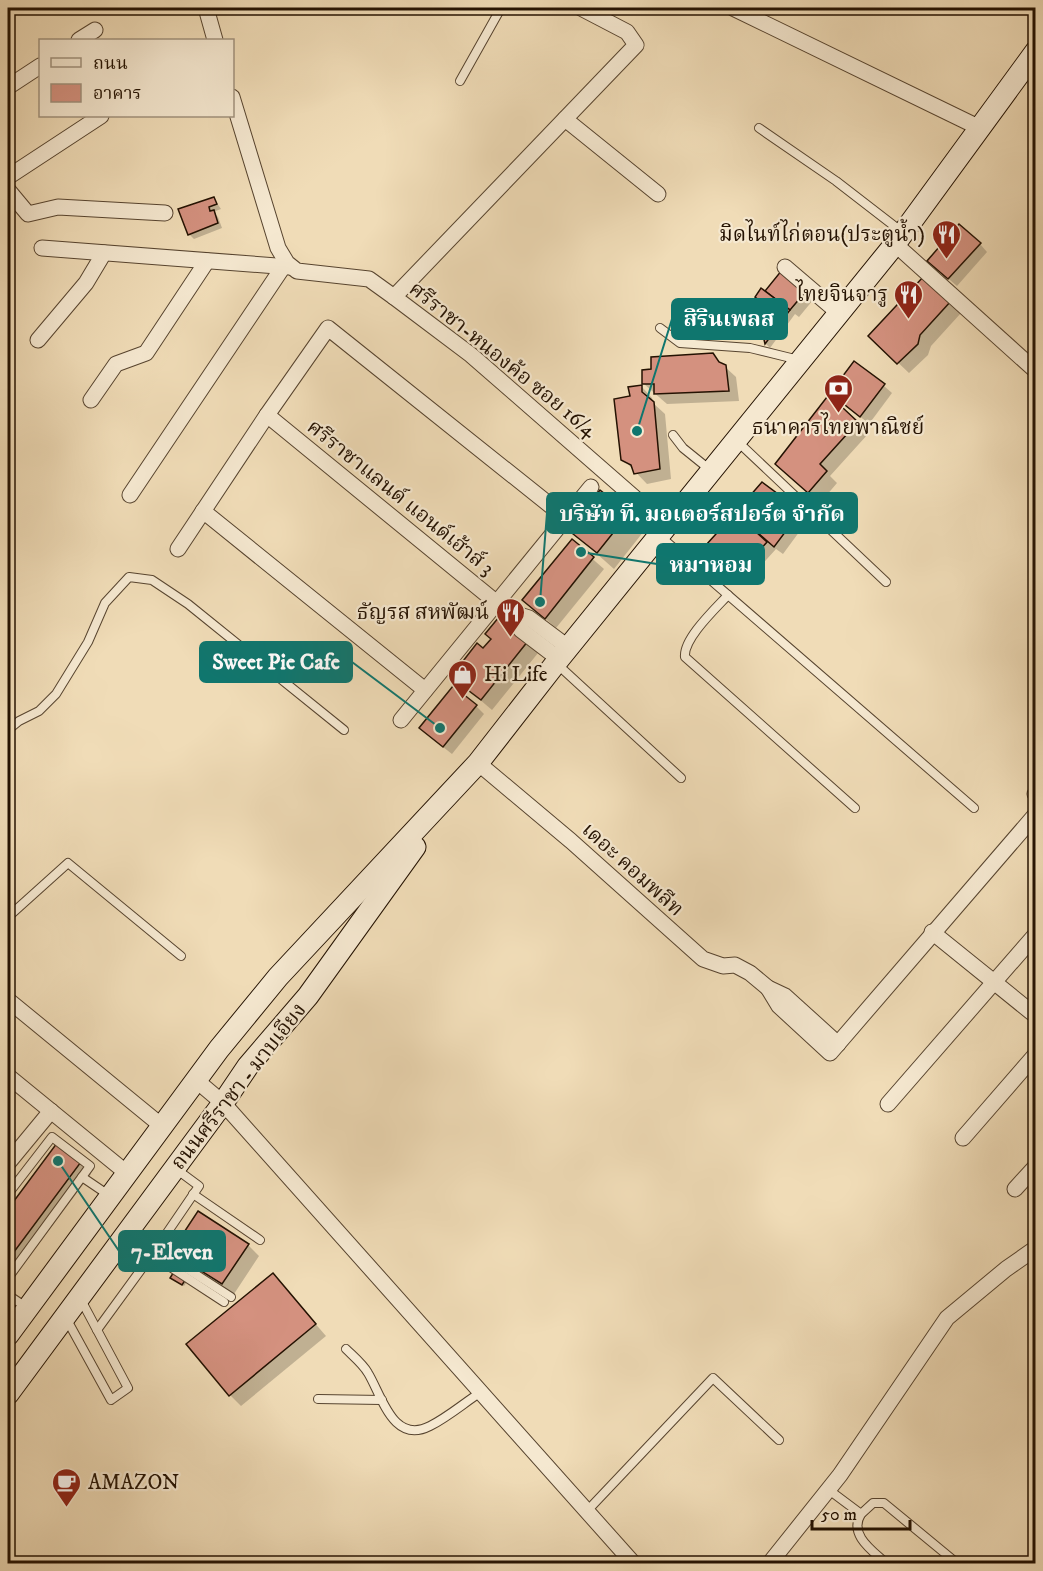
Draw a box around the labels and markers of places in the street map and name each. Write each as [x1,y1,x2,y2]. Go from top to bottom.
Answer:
place label: มิดไนท์ไก่ตอน(ประตูน้ำ) [719,218,925,248]
restaurant icon: มิดไนท์ไก่ตอน(ประตูน้ำ) [930,218,962,260]
restaurant icon: ไทยจินจารู [893,278,925,320]
place label: ไทยจินจารู [795,279,888,308]
callout: สิรินเพลส [672,299,787,339]
bank icon: ธนาคารไทยพาณิชย์ [822,372,854,414]
place label: ธนาคารไทยพาณิชย์ [752,412,924,441]
callout: บริษัท ที. มอเตอร์สปอร์ต จำกัด [547,493,857,533]
callout: หมาหอม [657,544,764,584]
restaurant icon: ธัญรส สหพัฒน์ [494,596,526,638]
place label: ธัญรส สหพัฒน์ [357,599,489,626]
callout: Sweet Pie Cafe [200,642,352,682]
shop icon: Hi Life [447,658,479,700]
place label: Hi Life [484,662,548,688]
callout: 7-Eleven [119,1231,225,1271]
cafe icon: AMAZON [51,1466,83,1508]
place label: AMAZON [88,1470,179,1496]

